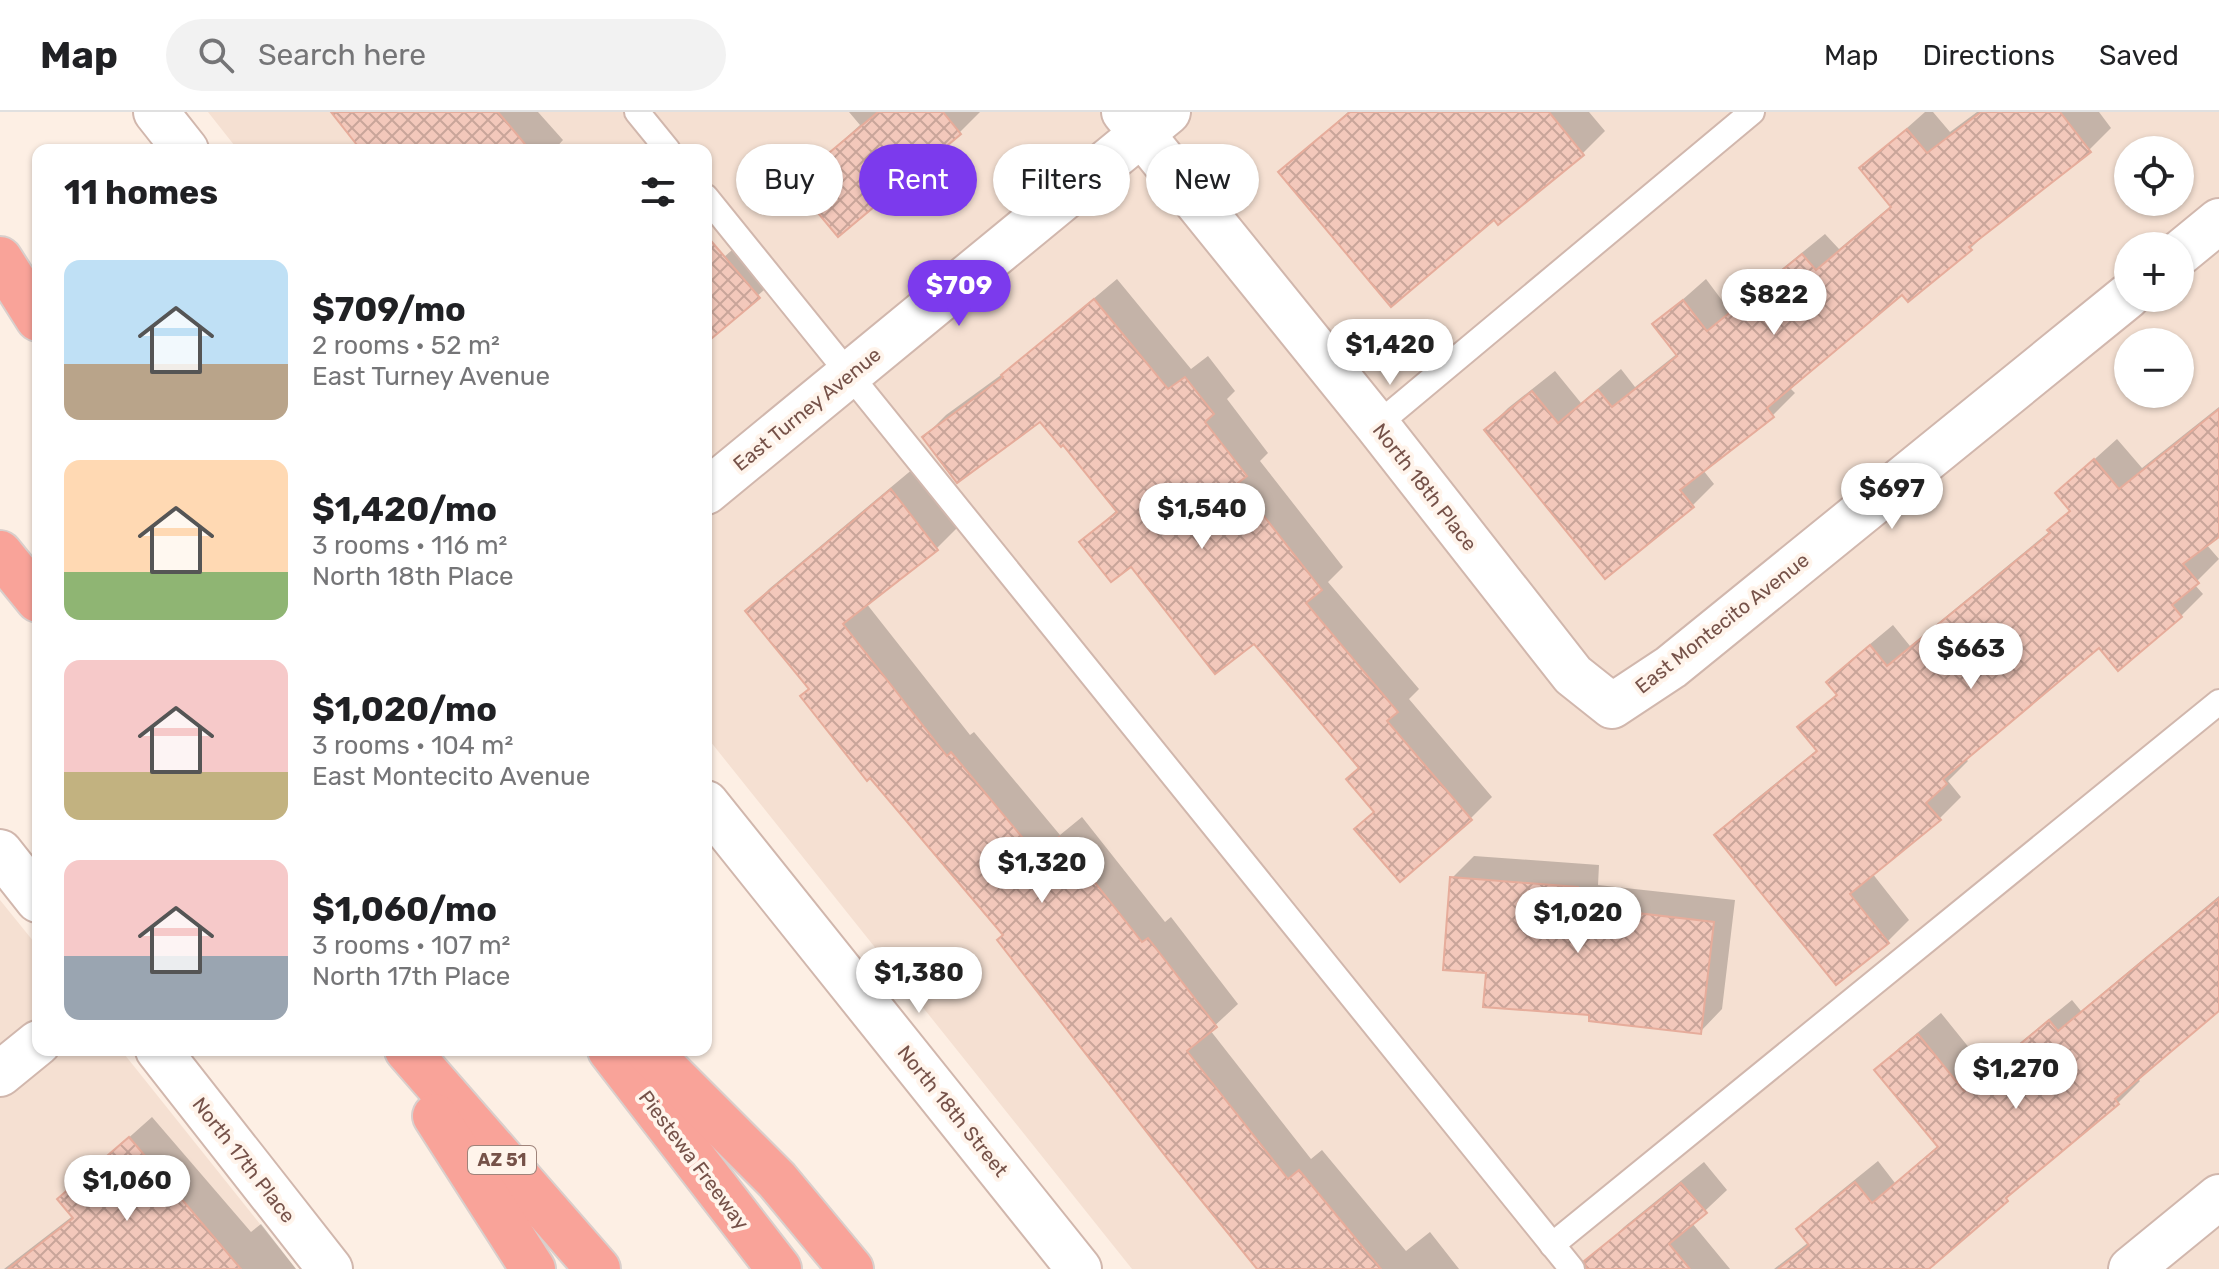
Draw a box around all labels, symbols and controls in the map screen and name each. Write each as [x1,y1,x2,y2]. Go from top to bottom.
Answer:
search box [166,19,726,91]
text: Map [40,32,118,78]
icon: search [194,33,238,77]
text: Search here [258,37,426,73]
text: Map [1824,39,1878,72]
text: Directions [1922,39,2055,72]
text: Saved [2099,39,2179,72]
map controls [2114,136,2194,408]
button: locate [2114,136,2194,216]
chip: Buy [736,144,843,216]
chip: Rent [859,144,977,216]
chip: Filters [993,144,1130,216]
chip: New [1146,144,1259,216]
icon: filters [636,170,680,214]
text: 11 homes [64,172,218,213]
button: + [2114,232,2194,312]
pin: $709 [912,260,1006,328]
pin: $822 [1727,269,1821,337]
text: $709 [926,270,992,301]
text: $822 [1740,279,1808,310]
text: $709/mo [312,289,466,330]
icon: home [128,292,224,388]
pin: $1,420 [1325,319,1455,387]
button: − [2114,328,2194,408]
text: $1,420 [1345,329,1435,360]
text: 2 rooms · 52 m² [312,330,500,361]
street label: East Turney Avenue [728,342,886,476]
text: East Turney Avenue [312,361,550,392]
street label: North 18th Place [1368,419,1482,555]
pin: $697 [1845,463,1939,531]
text: $697 [1859,473,1925,504]
pin: $1,540 [1137,483,1267,551]
text: $1,420/mo [312,489,497,530]
icon: home [128,492,224,588]
text: $1,540 [1157,493,1247,524]
text: 3 rooms · 116 m² [312,530,507,561]
street label: East Montecito Avenue [1630,548,1814,698]
text: North 18th Place [312,561,514,592]
pin: $663 [1924,623,2018,691]
text: $663 [1937,633,2005,664]
text: $1,020/mo [312,689,497,730]
icon: home [128,692,224,788]
text: 3 rooms · 104 m² [312,730,513,761]
text: East Montecito Avenue [312,761,590,792]
pin: $1,320 [977,837,1107,905]
text: $1,320 [997,847,1087,878]
pin: $1,020 [1513,887,1643,955]
text: $1,060/mo [312,889,497,930]
icon: home [128,892,224,988]
text: $1,020 [1533,897,1623,928]
text: 3 rooms · 107 m² [312,930,511,961]
pin: $1,380 [854,947,984,1015]
text: $1,380 [874,957,964,988]
text: North 17th Place [312,961,510,992]
street label: North 18th Street [893,1041,1013,1182]
pin: $1,270 [1951,1043,2081,1111]
text: $1,270 [1973,1053,2060,1084]
street label: Piestewa Freeway [634,1086,754,1234]
street label: North 17th Place [188,1092,300,1228]
road number: AZ 51 [468,1146,536,1174]
pin: $1,060 [62,1155,192,1223]
text: $1,060 [82,1165,172,1196]

